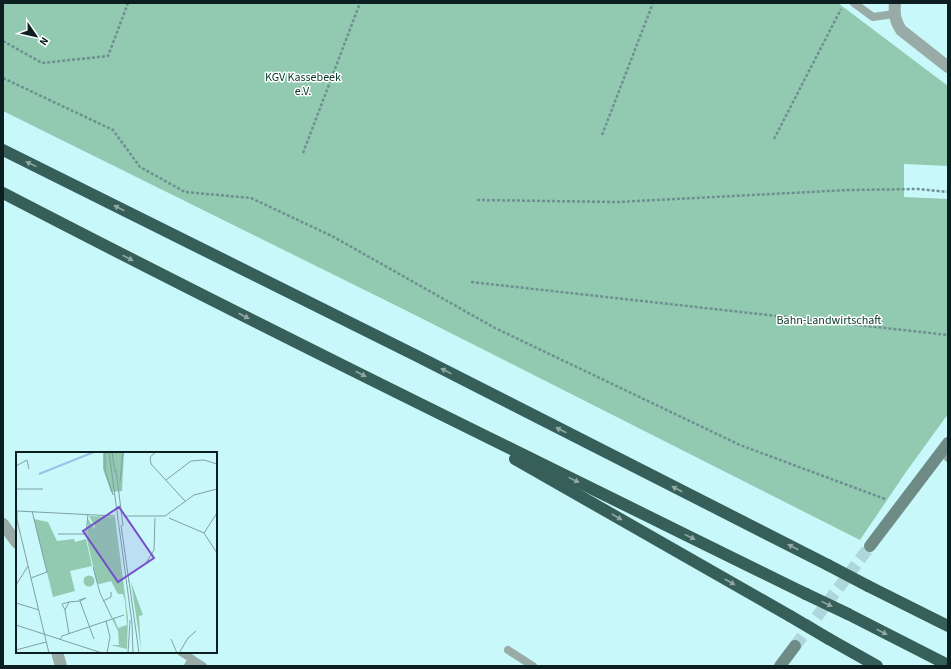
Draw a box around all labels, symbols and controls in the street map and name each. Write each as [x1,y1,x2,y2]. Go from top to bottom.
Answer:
north arrow [16,16,56,56]
text: N [36,34,52,49]
park label: KGV Kassebeek e.V. [265,69,341,100]
one-way arrow [25,161,37,167]
one-way arrow [114,204,125,211]
one-way arrow [122,255,134,261]
park label: Bahn-Landwirtschaft [777,312,881,329]
one-way arrow [239,313,250,319]
one-way arrow [440,368,451,374]
one-way arrow [355,371,366,377]
one-way arrow [556,427,567,433]
inset map [16,452,217,653]
one-way arrow [568,477,579,483]
one-way arrow [672,485,683,492]
one-way arrow [611,514,623,521]
one-way arrow [684,534,696,540]
one-way arrow [787,544,799,551]
one-way arrow [724,579,736,585]
one-way arrow [821,601,833,607]
one-way arrow [877,628,888,635]

